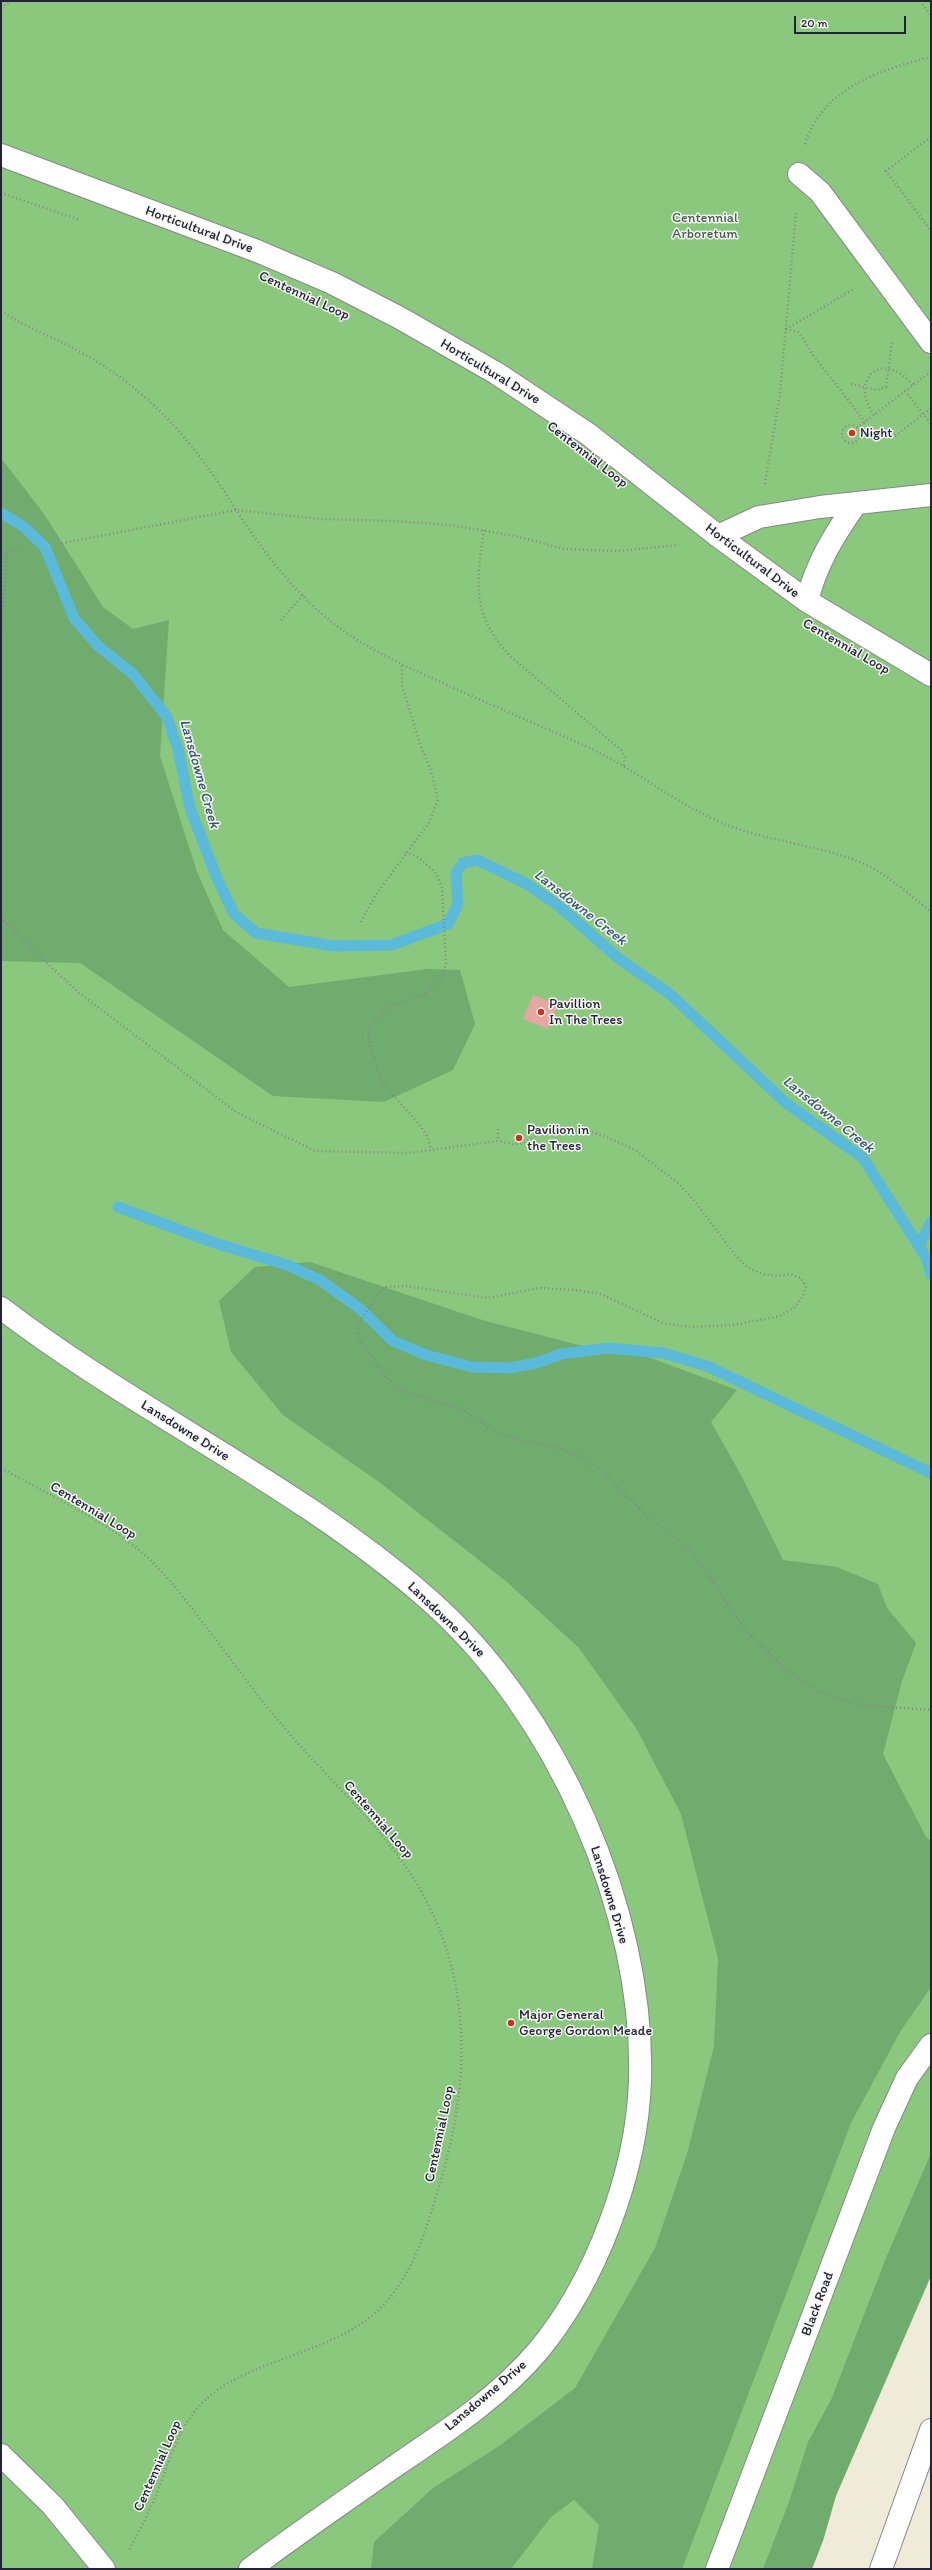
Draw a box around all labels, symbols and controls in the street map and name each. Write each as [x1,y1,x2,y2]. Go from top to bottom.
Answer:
scale bar [796,8,908,34]
text: 20 m [801,16,828,30]
street label: Horticultural Drive [143,203,255,257]
park label: Centennial Arboretum [672,210,738,242]
street label: Centennial Loop [256,268,352,324]
street label: Horticultural Drive [437,336,543,408]
street label: Centennial Loop [543,418,631,492]
place label: Night [860,425,893,441]
marker: Night [847,428,857,438]
street label: Horticultural Drive [702,520,802,602]
street label: Centennial Loop [799,615,893,679]
water label: Lansdowne Creek [175,717,223,831]
water label: Lansdowne Creek [530,866,630,950]
place label: Pavillion In The Trees [549,996,622,1028]
marker: Pavillion In The Trees [536,1007,546,1017]
water label: Lansdowne Creek [779,1073,877,1157]
place label: Pavilion in the Trees [527,1122,589,1154]
marker: Pavilion in the Trees [514,1133,524,1143]
street label: Lansdowne Drive [137,1397,233,1465]
street label: Centennial Loop [47,1479,139,1543]
street label: Lansdowne Drive [404,1579,488,1661]
street label: Centennial Loop [339,1777,417,1863]
street label: Lansdowne Drive [586,1844,632,1946]
place label: Major General George Gordon Meade [519,2007,652,2040]
marker: Major General George Gordon Meade [506,2018,516,2028]
street label: Centennial Loop [422,2084,458,2184]
street label: Black Road [798,2270,838,2338]
street label: Lansdowne Drive [442,2357,530,2435]
street label: Centennial Loop [130,2418,186,2514]

